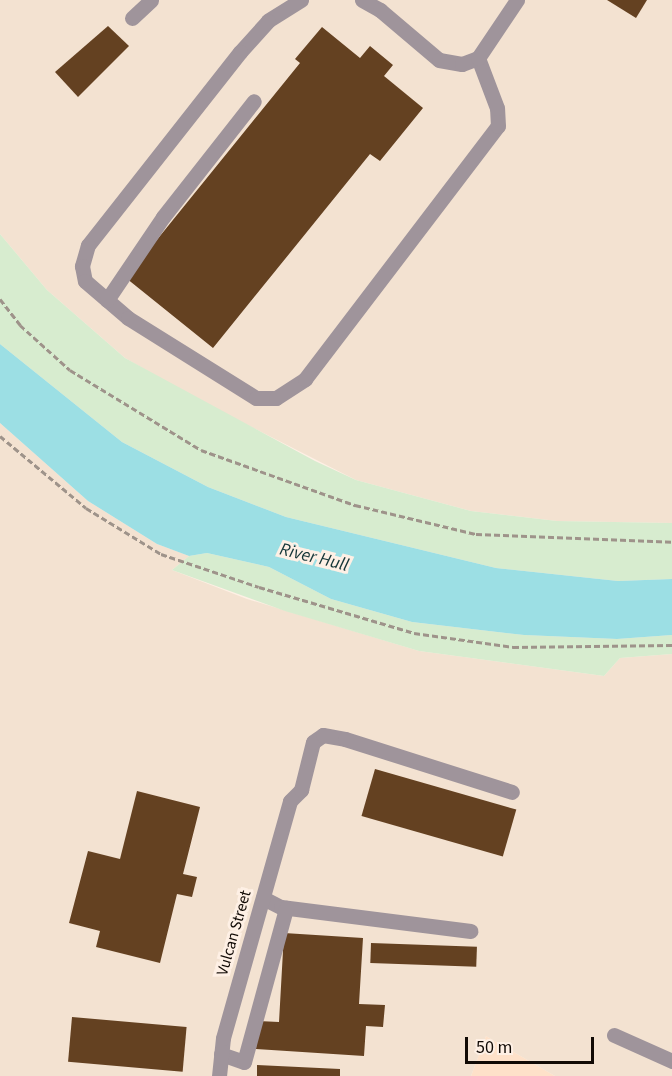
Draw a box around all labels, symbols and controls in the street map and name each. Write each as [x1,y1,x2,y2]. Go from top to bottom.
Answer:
water label: River Hull [277,539,351,577]
street label: Vulcan Street [213,888,255,978]
scale bar [468,1025,597,1063]
text: 50 m [476,1035,512,1060]

